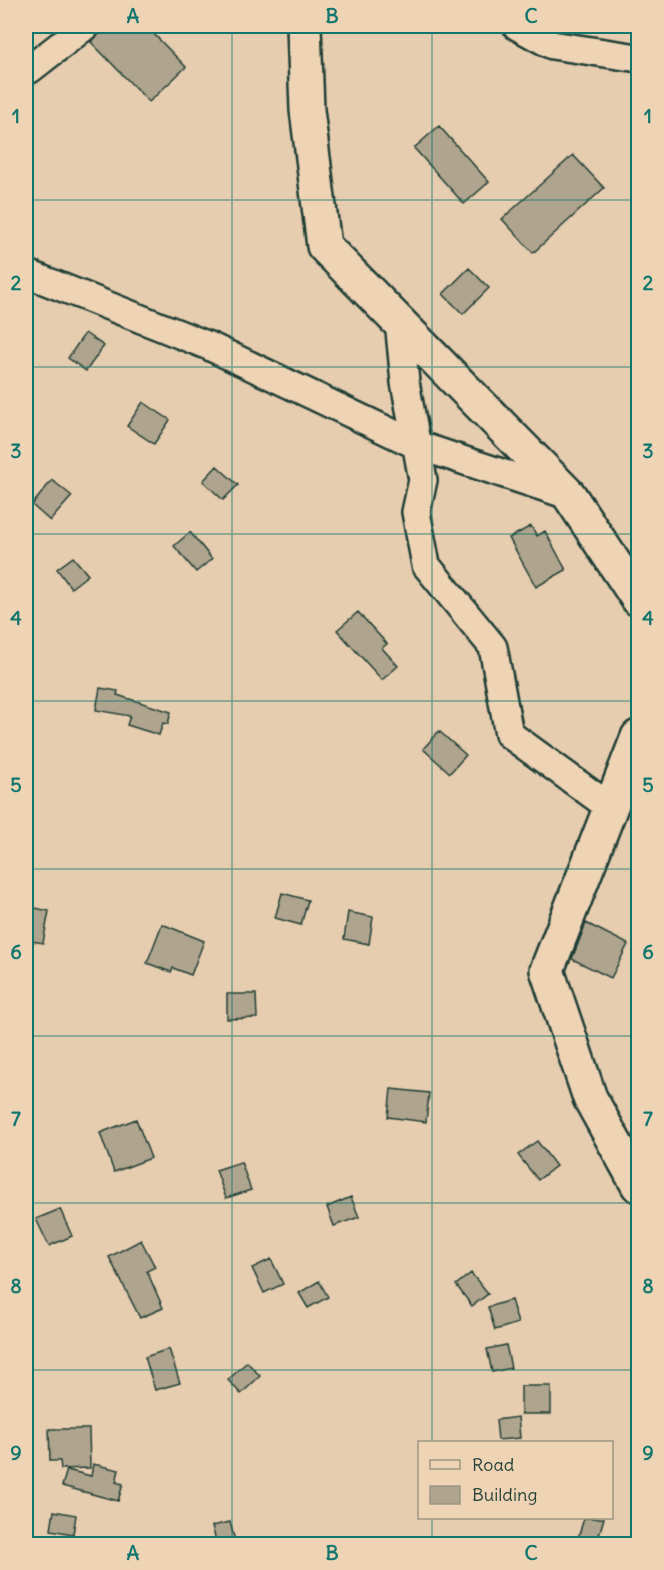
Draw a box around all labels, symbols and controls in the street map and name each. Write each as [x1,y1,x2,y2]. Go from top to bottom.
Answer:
text: A [127,3,140,28]
text: B [325,3,339,28]
text: C [524,3,538,28]
text: 1 [12,103,20,128]
text: 1 [644,103,652,128]
text: 2 [11,270,22,295]
text: 2 [643,270,654,295]
text: 3 [10,438,22,463]
text: 3 [642,438,654,463]
text: 4 [10,605,22,630]
text: 4 [642,605,654,630]
text: 5 [10,772,22,797]
text: 5 [642,772,654,797]
text: 6 [10,939,22,964]
text: 6 [642,939,654,964]
text: 7 [11,1106,21,1131]
text: 7 [643,1106,653,1131]
text: 8 [10,1273,22,1298]
text: 8 [642,1273,654,1298]
text: 9 [10,1440,22,1465]
text: 9 [642,1440,654,1465]
legend [418,1441,613,1519]
text: Road [472,1453,515,1476]
text: Building [472,1483,537,1506]
text: A [127,1540,140,1565]
text: B [325,1540,339,1565]
text: C [524,1540,538,1565]

